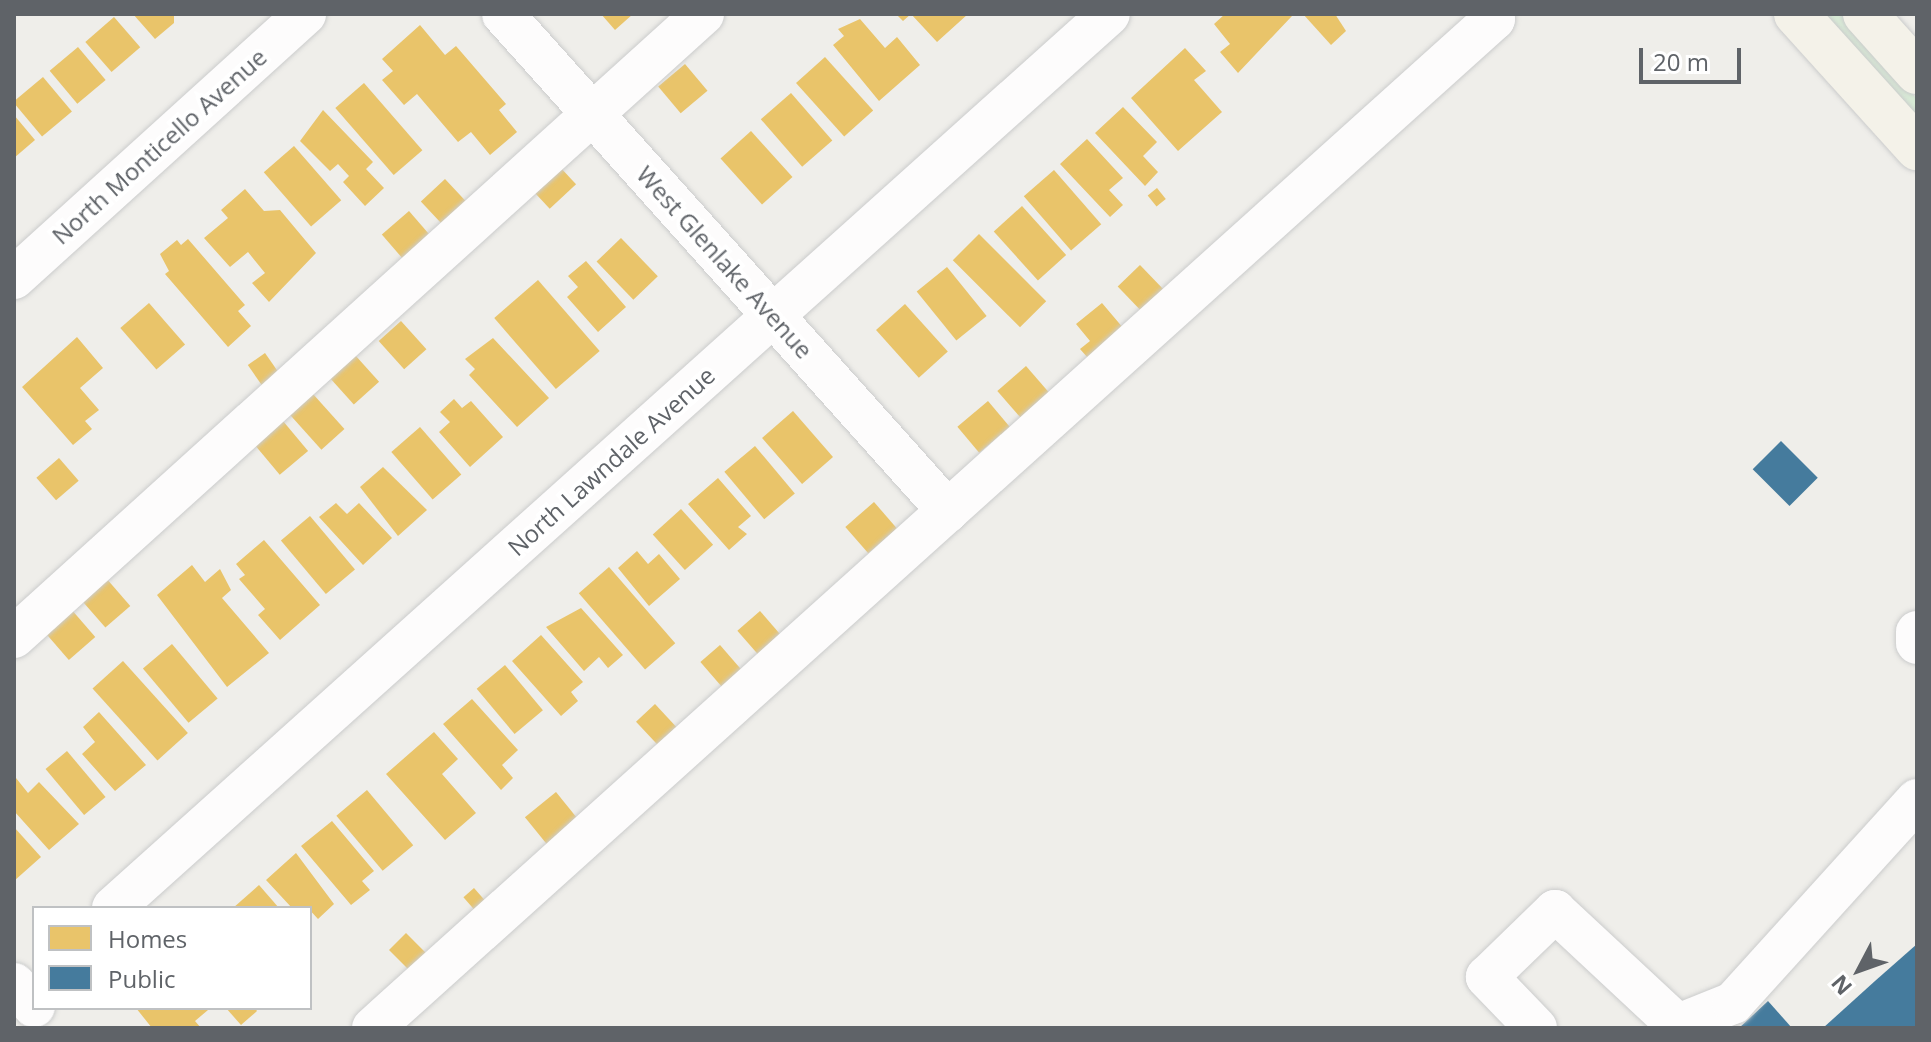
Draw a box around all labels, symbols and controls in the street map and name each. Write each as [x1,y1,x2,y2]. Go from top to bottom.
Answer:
scale bar [1643,32,1745,82]
street label: North Monticello Avenue [46,42,272,250]
text: 20 m [1653,45,1709,78]
street label: West Glenlake Avenue [631,160,819,364]
street label: North Lawndale Avenue [502,361,720,561]
legend [32,906,312,1010]
text: Homes [108,922,187,955]
north arrow [1819,930,1899,1010]
text: Public [108,962,175,995]
text: N [1824,969,1858,1002]

